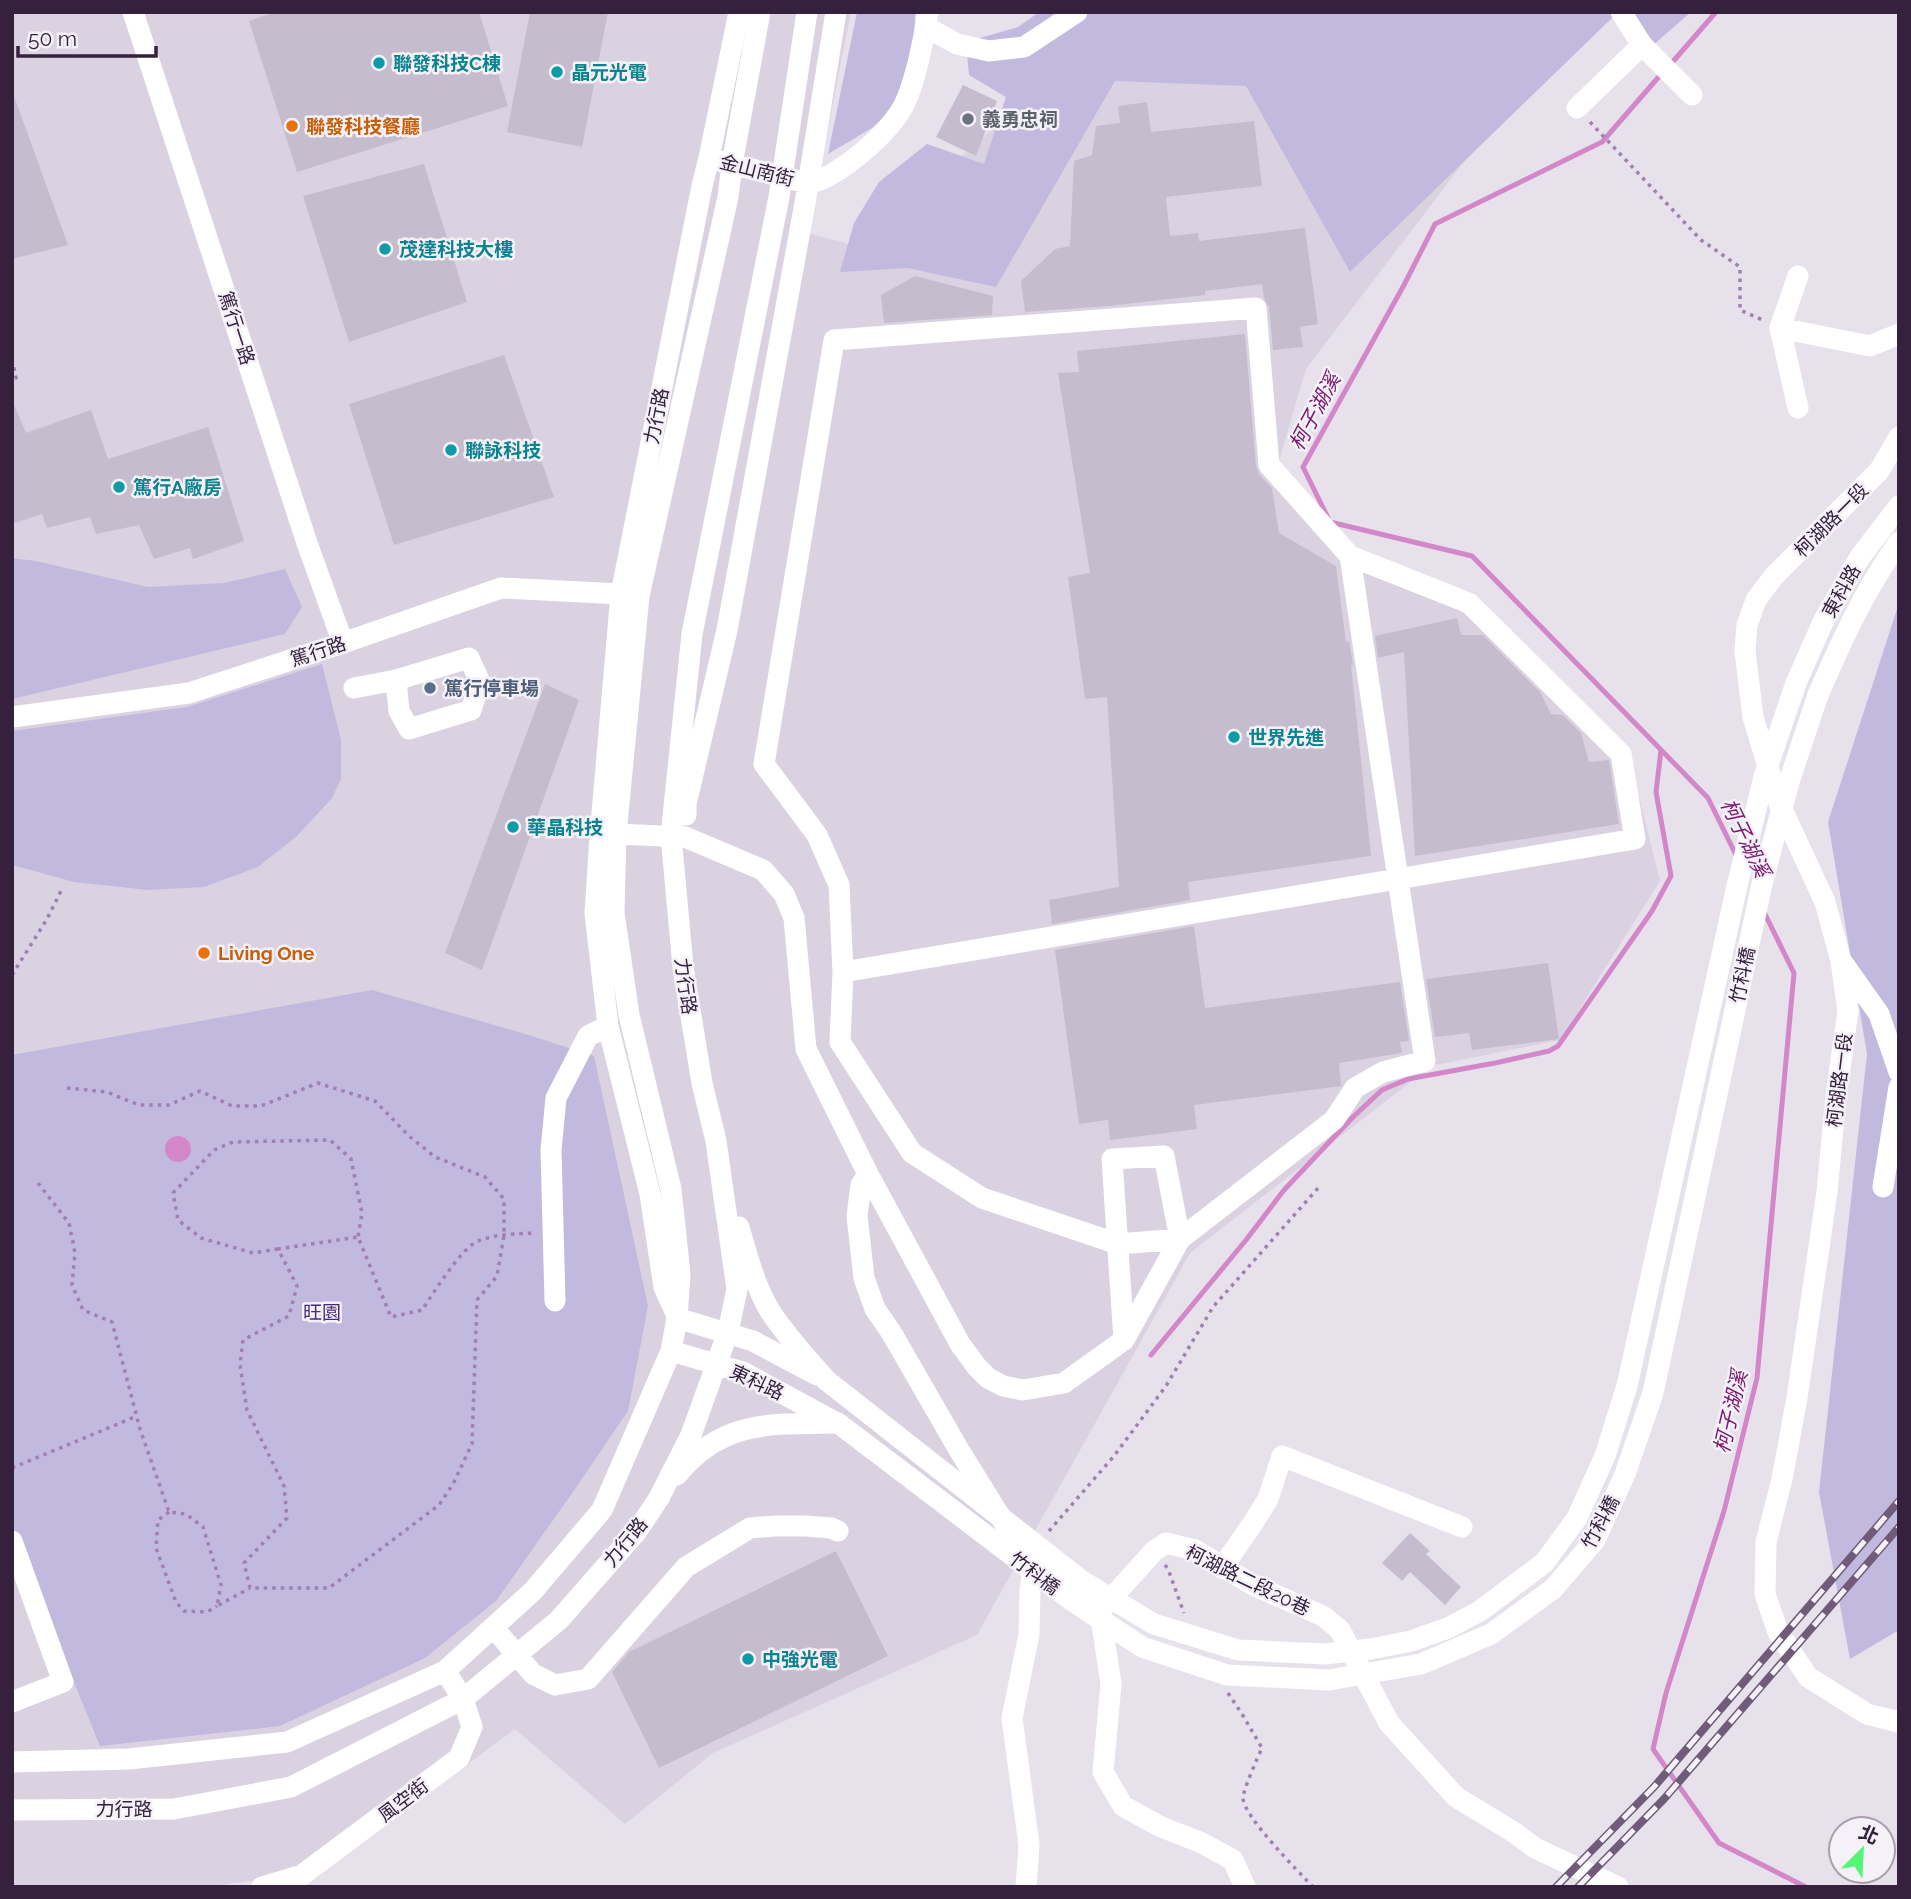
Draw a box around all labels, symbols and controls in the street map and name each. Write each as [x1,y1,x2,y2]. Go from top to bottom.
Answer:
scale bar [18,14,156,58]
text: 50 m [28,26,77,51]
place label: 聯發科技C棟 [393,52,501,74]
marker: 聯發科技C棟 [371,55,387,71]
place label: 晶元光電 [571,61,647,83]
marker: 晶元光電 [549,64,565,80]
place label: 義勇忠祠 [982,108,1058,130]
marker: 義勇忠祠 [960,111,976,127]
place label: 聯發科技餐廳 [306,115,420,137]
marker: 聯發科技餐廳 [284,118,300,134]
street label: 金山南街 [717,150,797,190]
place label: 茂達科技大樓 [399,238,513,260]
marker: 茂達科技大樓 [377,241,393,257]
street label: 篤行一路 [215,288,259,368]
water label: 柯子湖溪 [1284,366,1347,455]
street label: 力行路 [640,386,672,446]
place label: 聯詠科技 [465,439,541,461]
marker: 聯詠科技 [443,442,459,458]
place label: 篤行A廠房 [133,476,222,498]
marker: 篤行A廠房 [111,479,127,495]
street label: 柯湖路一段 [1790,479,1872,561]
street label: 東科路 [1818,561,1864,621]
street label: 篤行路 [287,632,349,670]
place label: 篤行停車場 [444,677,539,699]
marker: 篤行停車場 [422,680,438,696]
place label: 世界先進 [1248,726,1324,748]
marker: 世界先進 [1226,729,1242,745]
water label: 柯子湖溪 [1716,795,1776,884]
place label: 華晶科技 [527,816,603,838]
marker: 華晶科技 [505,819,521,835]
place label: Living One [218,942,314,964]
marker: Living One [196,945,212,961]
street label: 竹科橋 [1725,945,1759,1005]
street label: 力行路 [671,956,701,1016]
street label: 柯湖路一段 [1822,1032,1856,1128]
park label: 旺園 [303,1301,341,1323]
street label: 東科路 [727,1360,787,1404]
water label: 柯子湖溪 [1709,1365,1753,1456]
street label: 竹科橋 [1577,1492,1623,1552]
street label: 力行路 [599,1513,651,1571]
street label: 柯湖路二段20巷 [1182,1540,1314,1620]
street label: 竹科橋 [1006,1547,1064,1599]
place label: 中強光電 [762,1648,838,1670]
marker: 中強光電 [740,1651,756,1667]
street label: 風空街 [374,1774,432,1826]
street label: 力行路 [95,1798,153,1820]
north arrow [1827,1815,1897,1885]
text: 北 [1856,1821,1882,1848]

